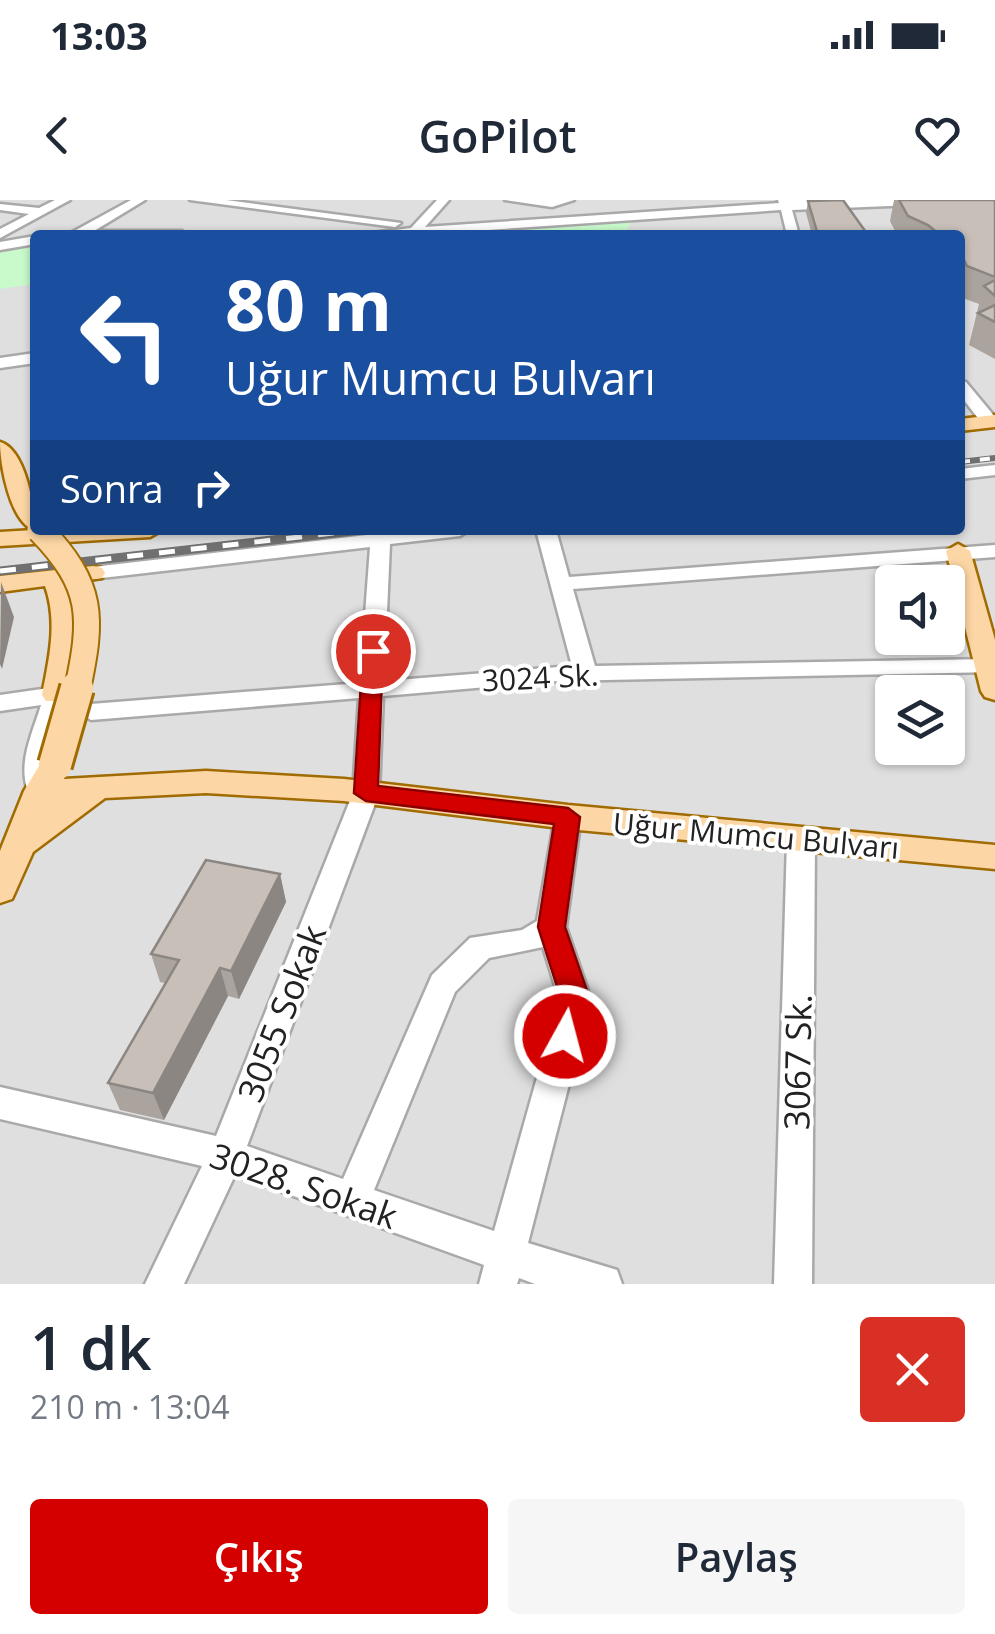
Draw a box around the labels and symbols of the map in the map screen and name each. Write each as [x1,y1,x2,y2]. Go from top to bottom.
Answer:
pin [331,609,416,694]
street label: 3024 Sk. [481,653,599,701]
street label: Uğur Mumcu Bulvarı [611,802,901,868]
street label: 3055 Sokak [226,917,336,1108]
position arrow [513,984,617,1088]
street label: 3067 Sk. [772,994,822,1130]
street label: 3028. Sokak [204,1131,404,1239]

